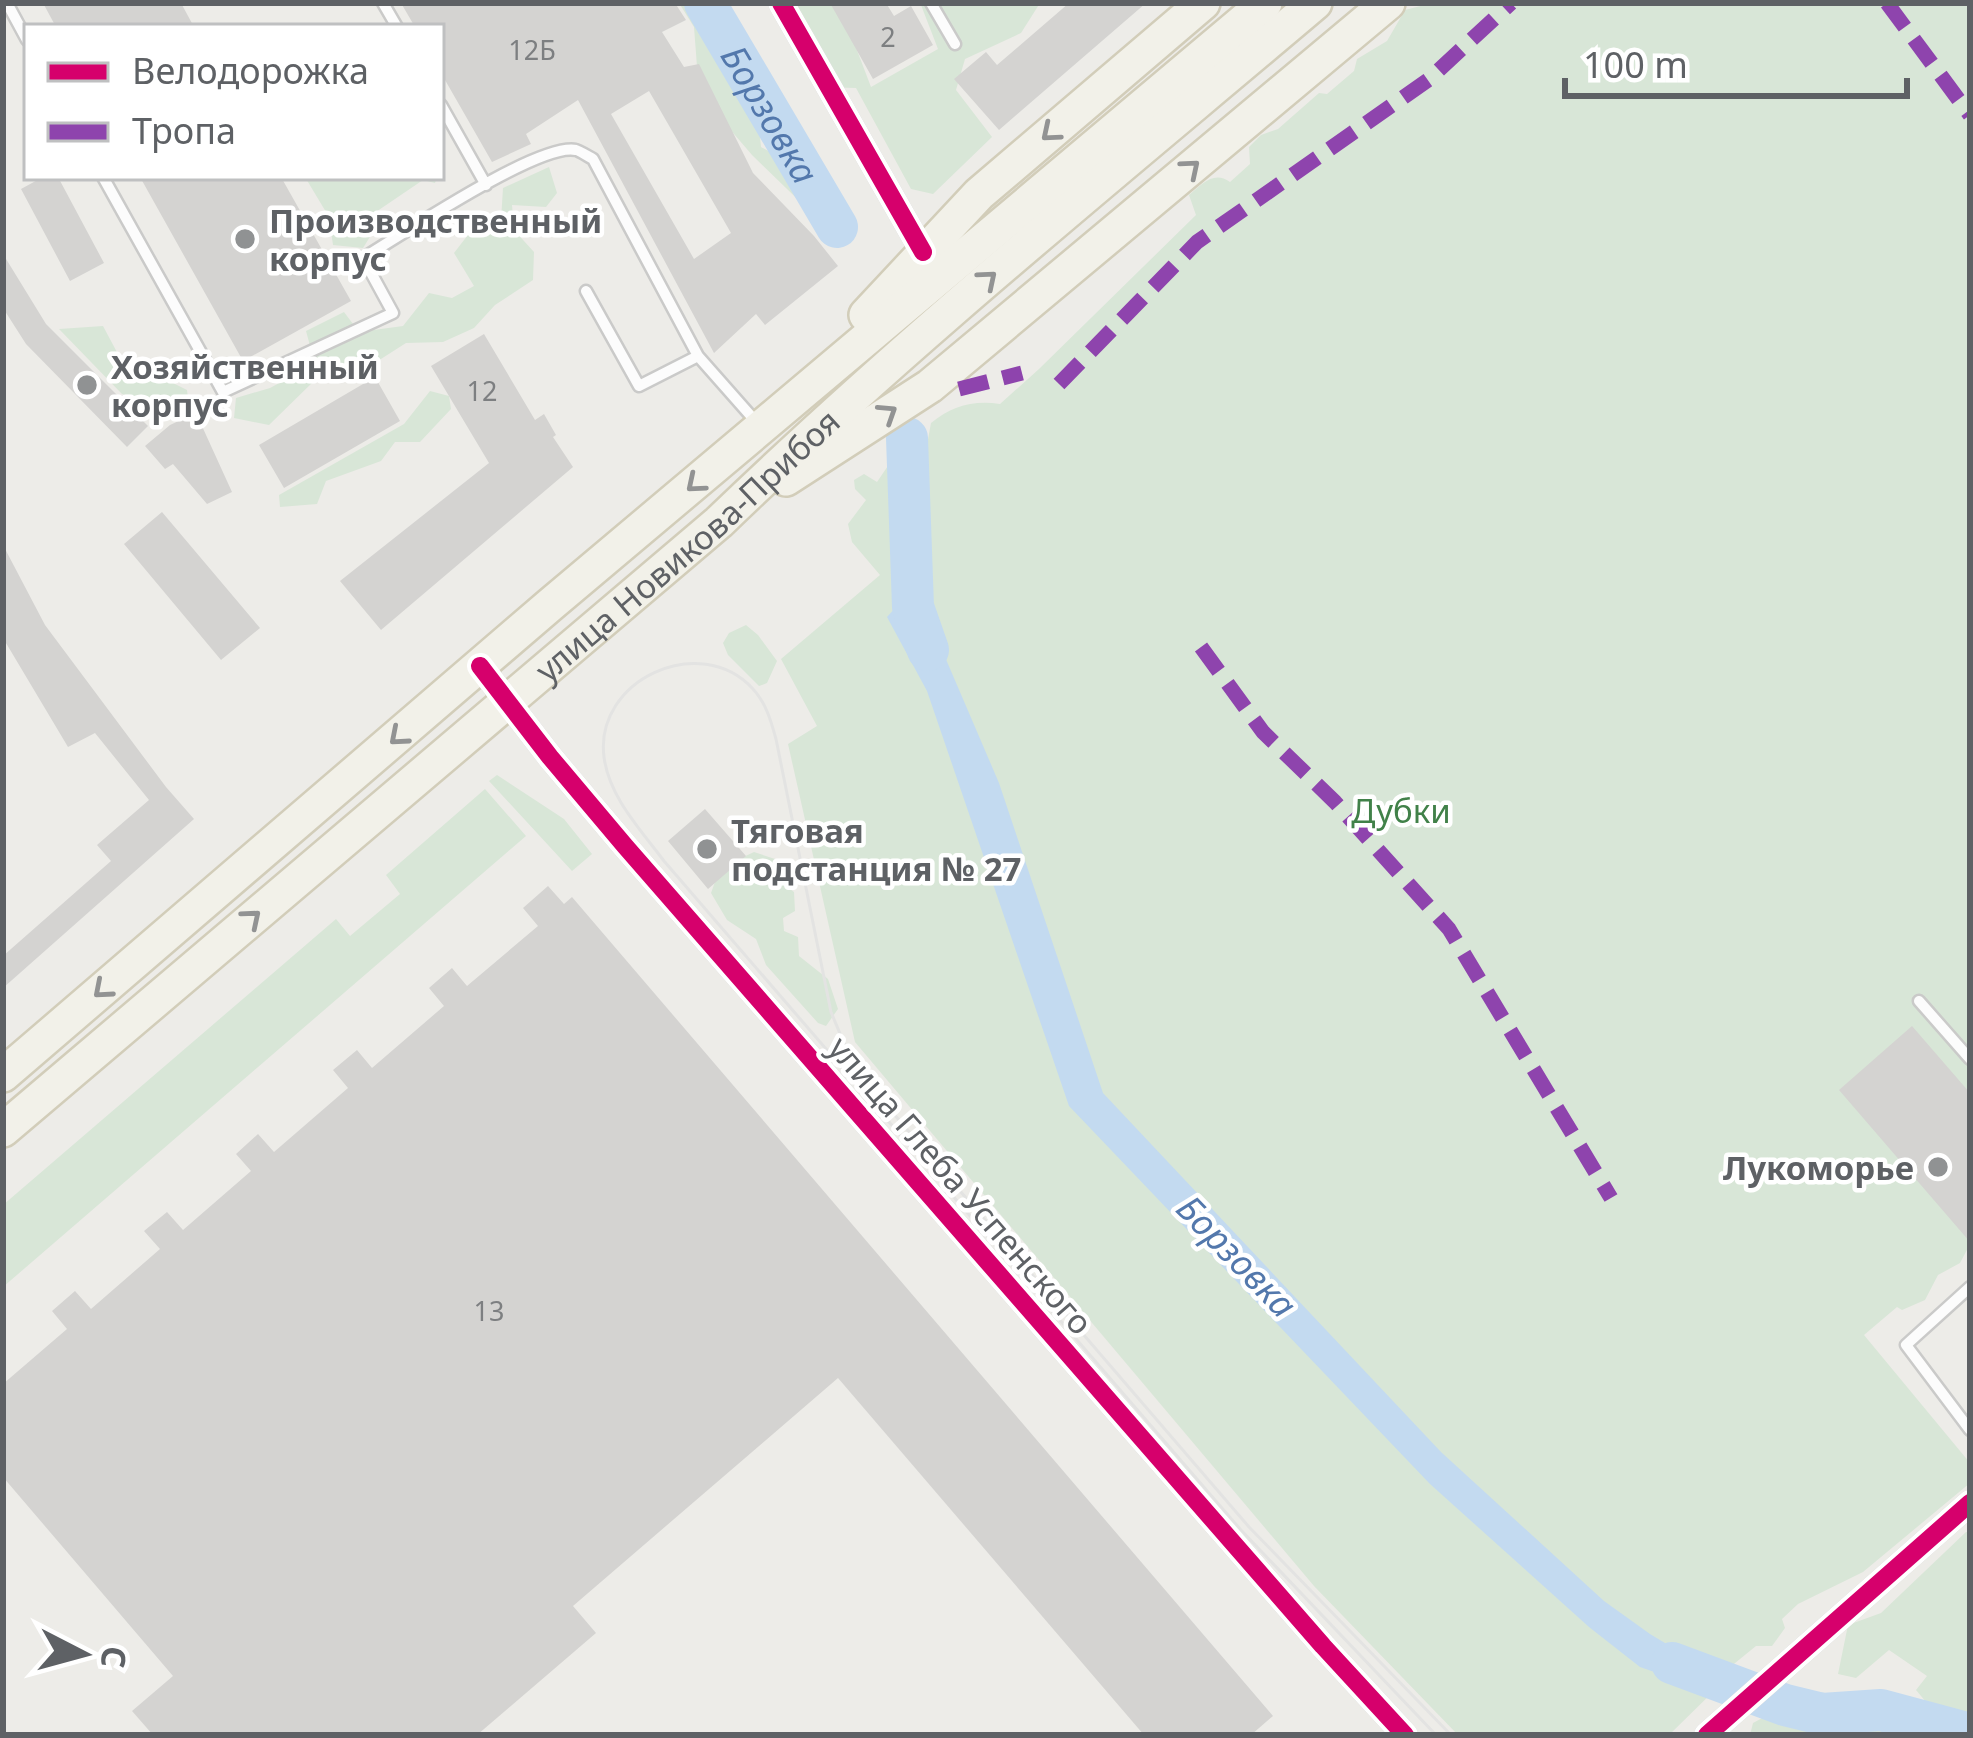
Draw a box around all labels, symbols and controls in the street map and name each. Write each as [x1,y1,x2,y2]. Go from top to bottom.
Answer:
house number: 2 [880,18,896,55]
legend [24,24,444,180]
scale bar [1565,24,1907,98]
house number: 12Б [508,31,556,68]
water label: Борзовка [711,36,830,192]
text: 100 m [1583,40,1688,89]
text: Велодорожка [132,46,369,95]
text: Тропа [132,106,236,155]
one-way arrow [1042,119,1064,141]
one-way arrow [1177,160,1199,182]
place label: Производственный корпус [269,198,602,281]
marker: Производственный корпус [232,226,258,252]
one-way arrow [974,271,996,293]
place label: Хозяйственный корпус [111,344,379,427]
marker: Хозяйственный корпус [74,372,100,398]
house number: 12 [467,372,497,409]
street label: улица Новикова-Прибоя [525,398,849,692]
one-way arrow [875,405,897,428]
one-way arrow [687,469,709,491]
one-way arrow [390,722,412,744]
park label: Дубки [1351,788,1451,833]
place label: Тяговая подстанция № 27 [731,808,1021,891]
marker: Тяговая подстанция № 27 [694,836,720,862]
one-way arrow [238,910,260,932]
one-way arrow [94,976,116,998]
street label: улица Глеба Успенского [819,1026,1103,1344]
place label: Лукоморье [1723,1145,1914,1190]
marker: Лукоморье [1925,1154,1951,1180]
water label: Борзовка [1166,1184,1308,1328]
house number: 13 [474,1292,504,1329]
north arrow [24,1594,144,1714]
text: С [91,1644,138,1670]

